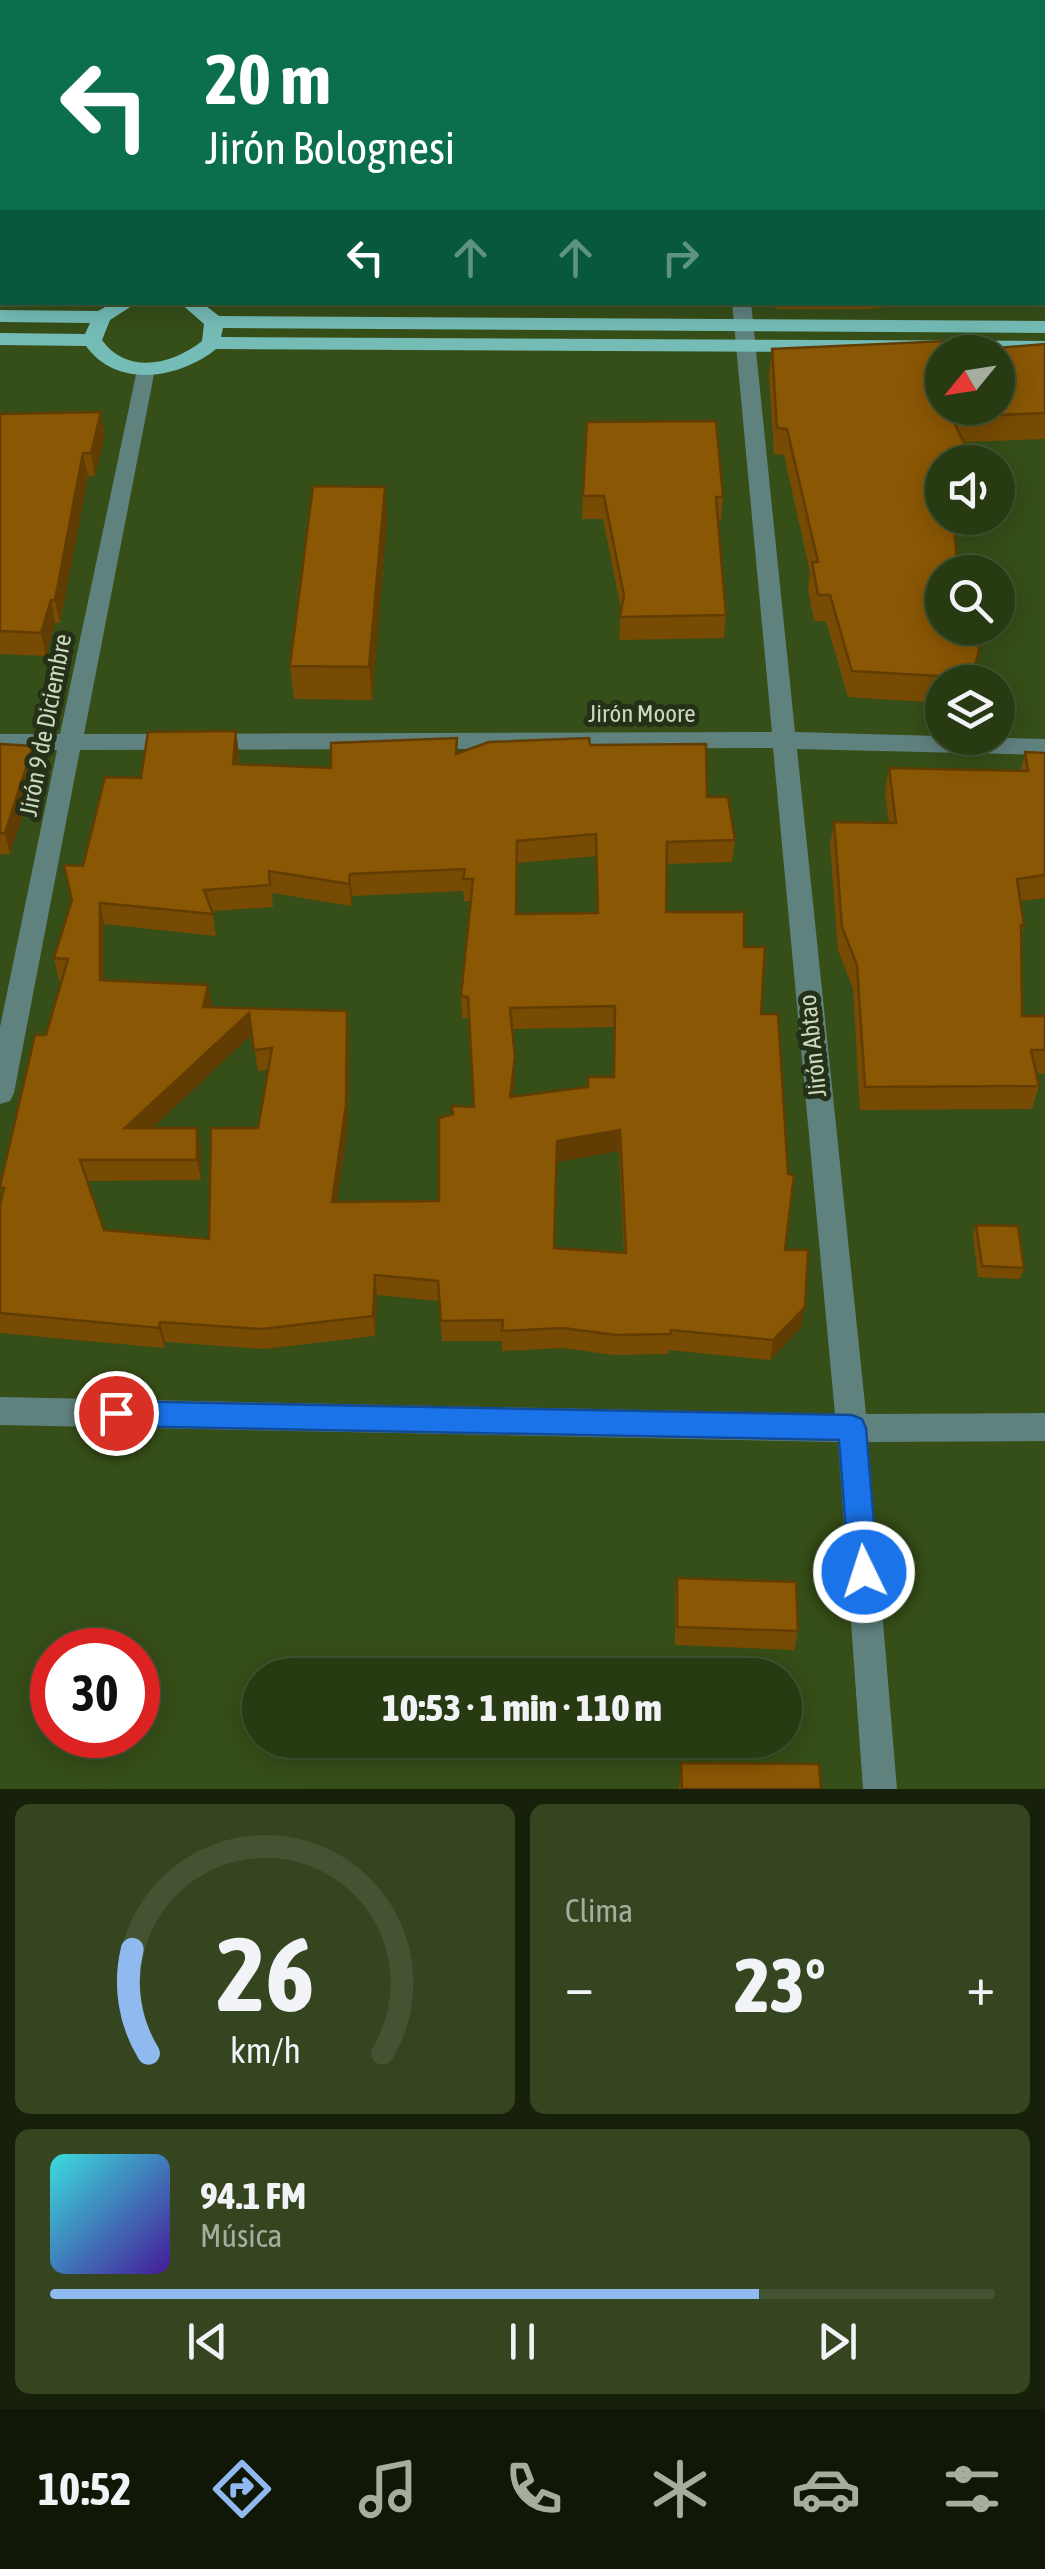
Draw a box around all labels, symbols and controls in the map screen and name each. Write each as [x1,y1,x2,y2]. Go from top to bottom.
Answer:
text: 20 m [205,39,331,119]
icon: left [40,40,170,170]
text: Jirón Bolognesi [205,122,455,174]
icon: left [338,230,393,285]
icon: ahead [443,230,498,285]
icon: ahead [548,230,603,285]
icon: right [653,230,708,285]
north arrow [925,335,1015,425]
map controls [925,335,1015,755]
button: sound [925,445,1015,535]
button: search [925,555,1015,645]
street label: Jirón 9 de Diciembre [14,632,76,818]
button: layers [925,665,1015,755]
street label: Jirón Moore [588,699,696,727]
street label: Jirón Abtao [793,993,831,1099]
pin [74,1371,159,1456]
icon: arrive [89,1386,144,1441]
position arrow [812,1520,916,1624]
speed limit sign: 30 [30,1628,160,1758]
text: 10:53 · 1 min · 110 m [382,1686,662,1729]
text: Clima [565,1892,633,1929]
text: 26 [216,1914,314,2033]
text: 23° [734,1942,826,2028]
text: − [565,1954,594,2017]
text: + [966,1954,995,2017]
text: km/h [230,2030,300,2071]
text: 94.1 FM [200,2174,306,2217]
text: Música [200,2217,282,2254]
icon: previous [180,2314,235,2369]
icon: pause [495,2314,550,2369]
icon: next [810,2314,865,2369]
icon: directions [207,2454,277,2524]
icon: music [353,2454,423,2524]
icon: phone [499,2454,569,2524]
icon: climate [645,2454,715,2524]
icon: car [791,2454,861,2524]
icon: filters [937,2454,1007,2524]
text: 10:52 [38,2463,131,2515]

